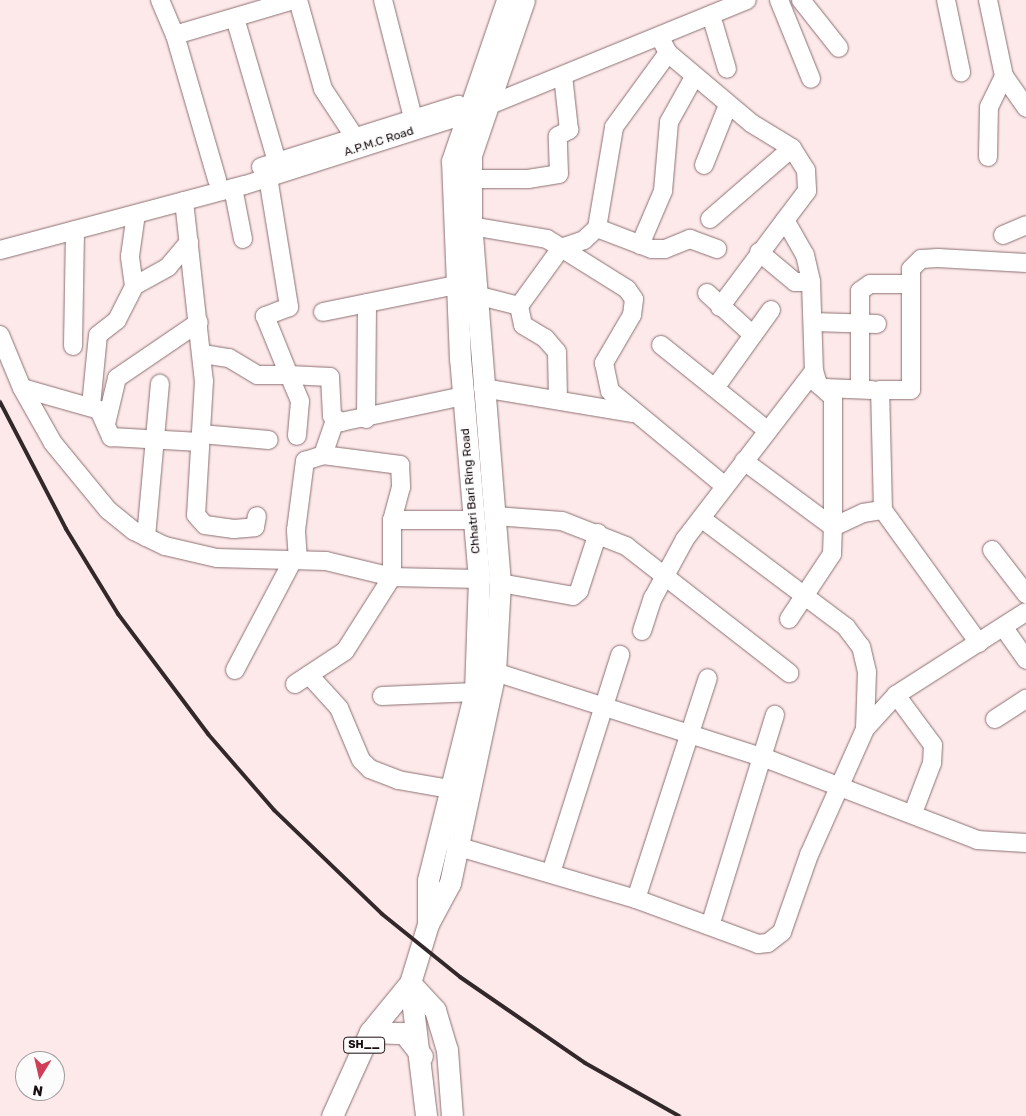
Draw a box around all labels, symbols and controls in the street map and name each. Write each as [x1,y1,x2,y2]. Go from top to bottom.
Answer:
street label: A.P.M.C Road [342,124,416,160]
street label: Chhatri Bari Ring Road [458,428,484,554]
road number: SH__ [343,1036,385,1054]
north arrow [15,1051,65,1101]
text: N [31,1081,44,1100]

